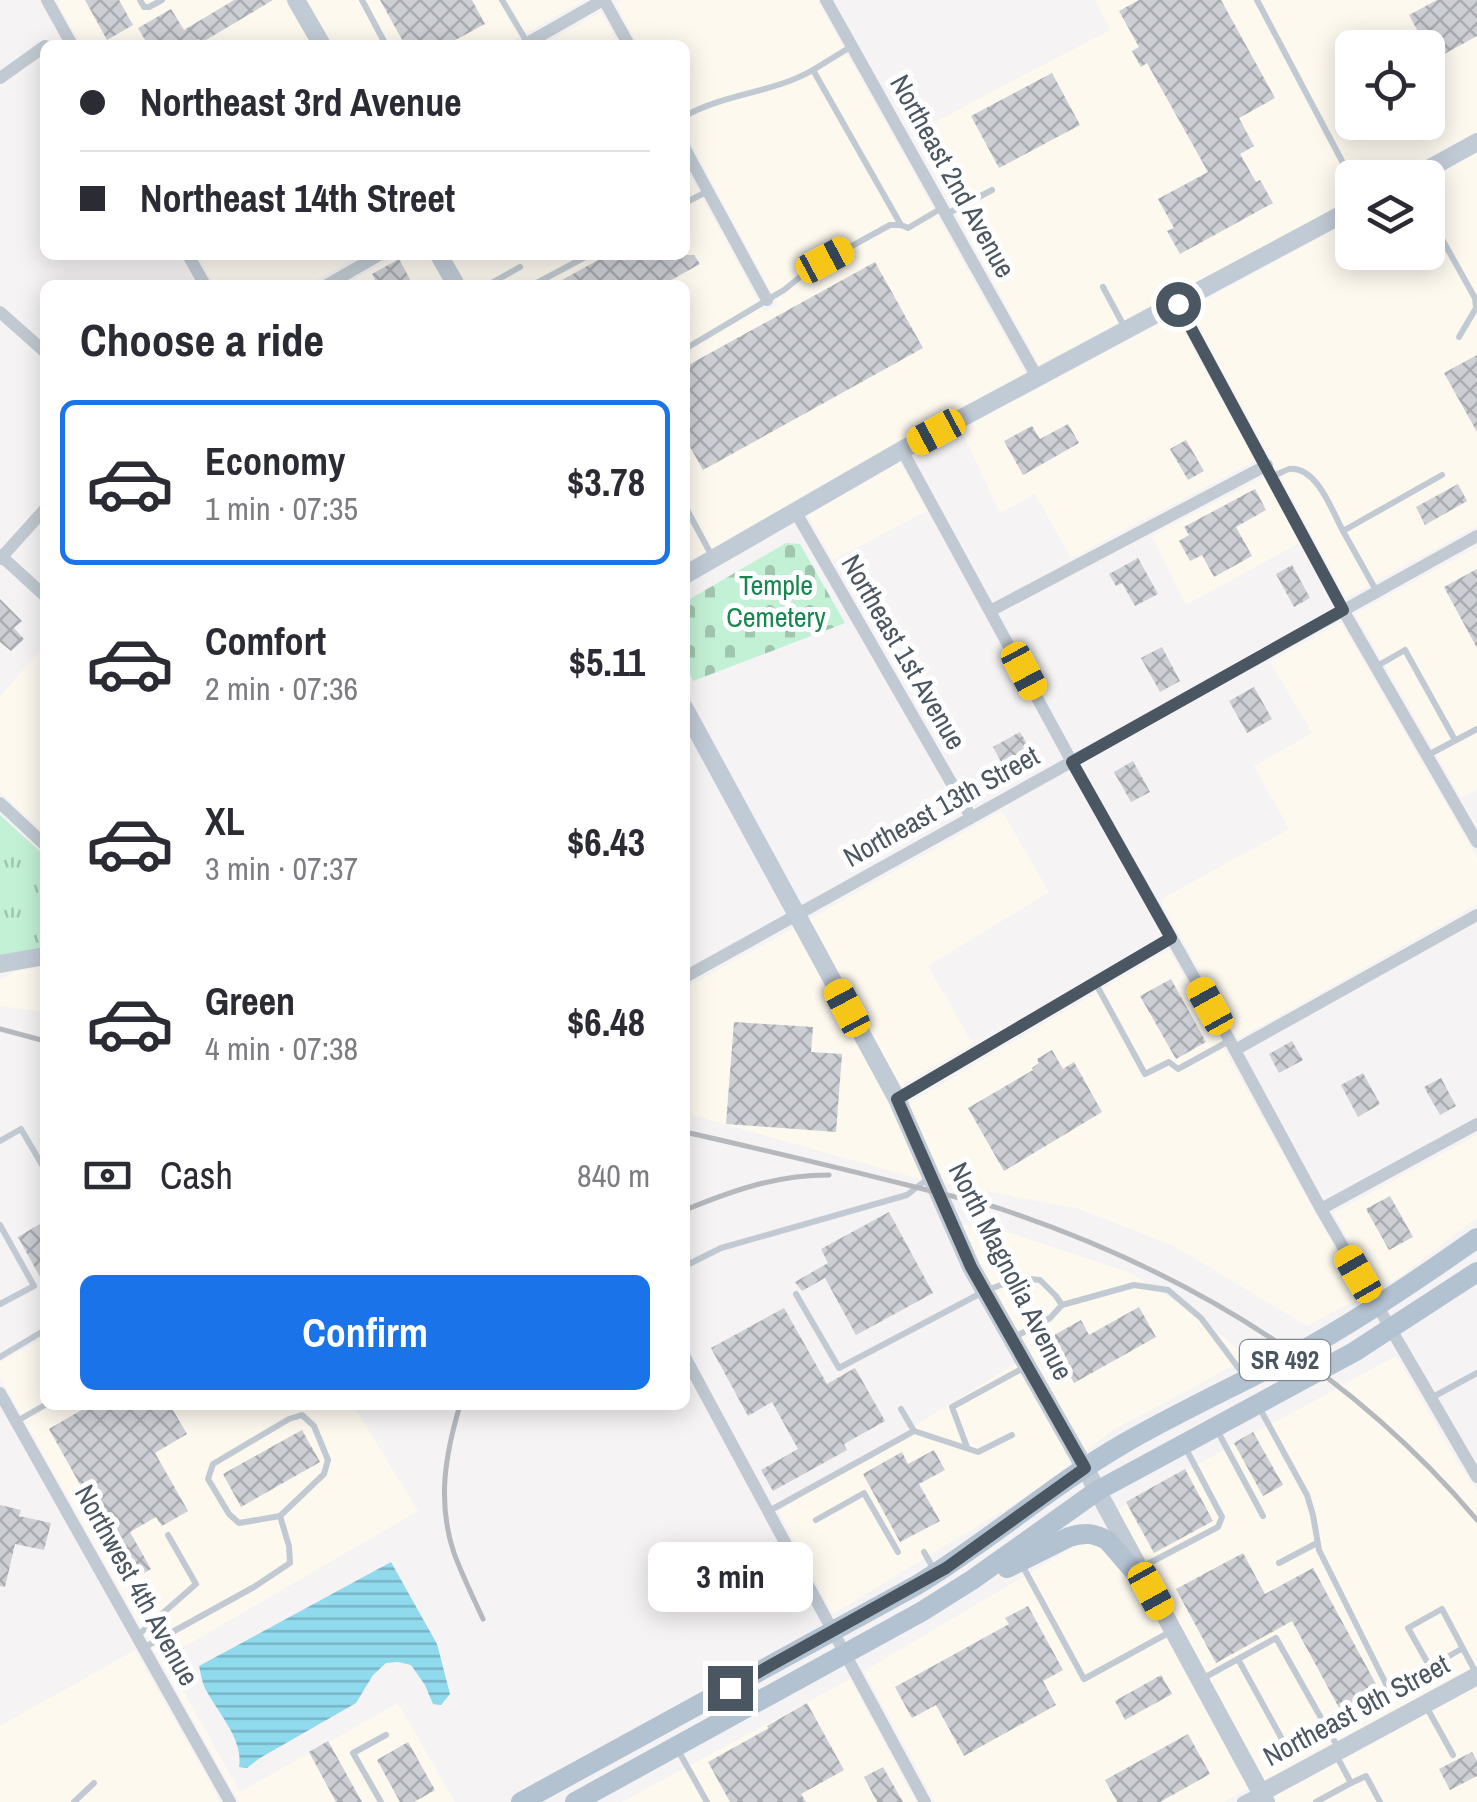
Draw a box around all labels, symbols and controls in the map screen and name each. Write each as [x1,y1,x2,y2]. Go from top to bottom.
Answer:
map controls [1335,30,1445,270]
button: locate [1335,30,1445,140]
street label: Northeast 2nd Avenue [881,68,1025,284]
text: Northeast 3rd Avenue [140,77,462,128]
button: layers [1335,160,1445,270]
text: Northeast 14th Street [140,173,455,224]
car [791,233,859,287]
route start [1156,282,1201,327]
text: Choose a ride [80,309,324,370]
car [902,405,970,459]
text: Economy [205,436,345,487]
icon: car [85,438,175,528]
text: $3.78 [567,457,645,508]
text: 1 min · 07:35 [205,487,358,530]
street label: Northeast 1st Avenue [833,548,975,756]
park label: Temple Cemetery [726,566,826,636]
text: Comfort [205,616,326,667]
icon: car [85,618,175,708]
text: $5.11 [569,637,645,688]
car [997,637,1051,705]
text: 2 min · 07:36 [205,667,358,710]
street label: Northeast 13th Street [836,736,1046,876]
text: XL [205,796,245,847]
icon: car [85,798,175,888]
text: $6.43 [567,817,645,868]
text: 3 min · 07:37 [205,847,358,890]
car [1182,972,1238,1040]
car [820,974,874,1042]
text: Green [205,976,295,1027]
icon: car [85,978,175,1068]
text: $6.48 [567,997,645,1048]
text: 4 min · 07:38 [205,1027,358,1070]
icon: cash [80,1148,135,1203]
text: Cash [160,1150,233,1201]
text: 840 m [577,1154,650,1197]
street label: North Magnolia Avenue [940,1156,1082,1386]
car [1330,1241,1386,1307]
button: Confirm [80,1275,650,1390]
road number: SR 492 [1240,1340,1330,1380]
street label: Northwest 4th Avenue [66,1478,208,1692]
callout: 3 min [648,1543,812,1613]
text: 3 min [696,1555,765,1598]
car [1123,1557,1179,1625]
street label: Northeast 9th Street [1256,1645,1456,1775]
route end [708,1666,753,1711]

